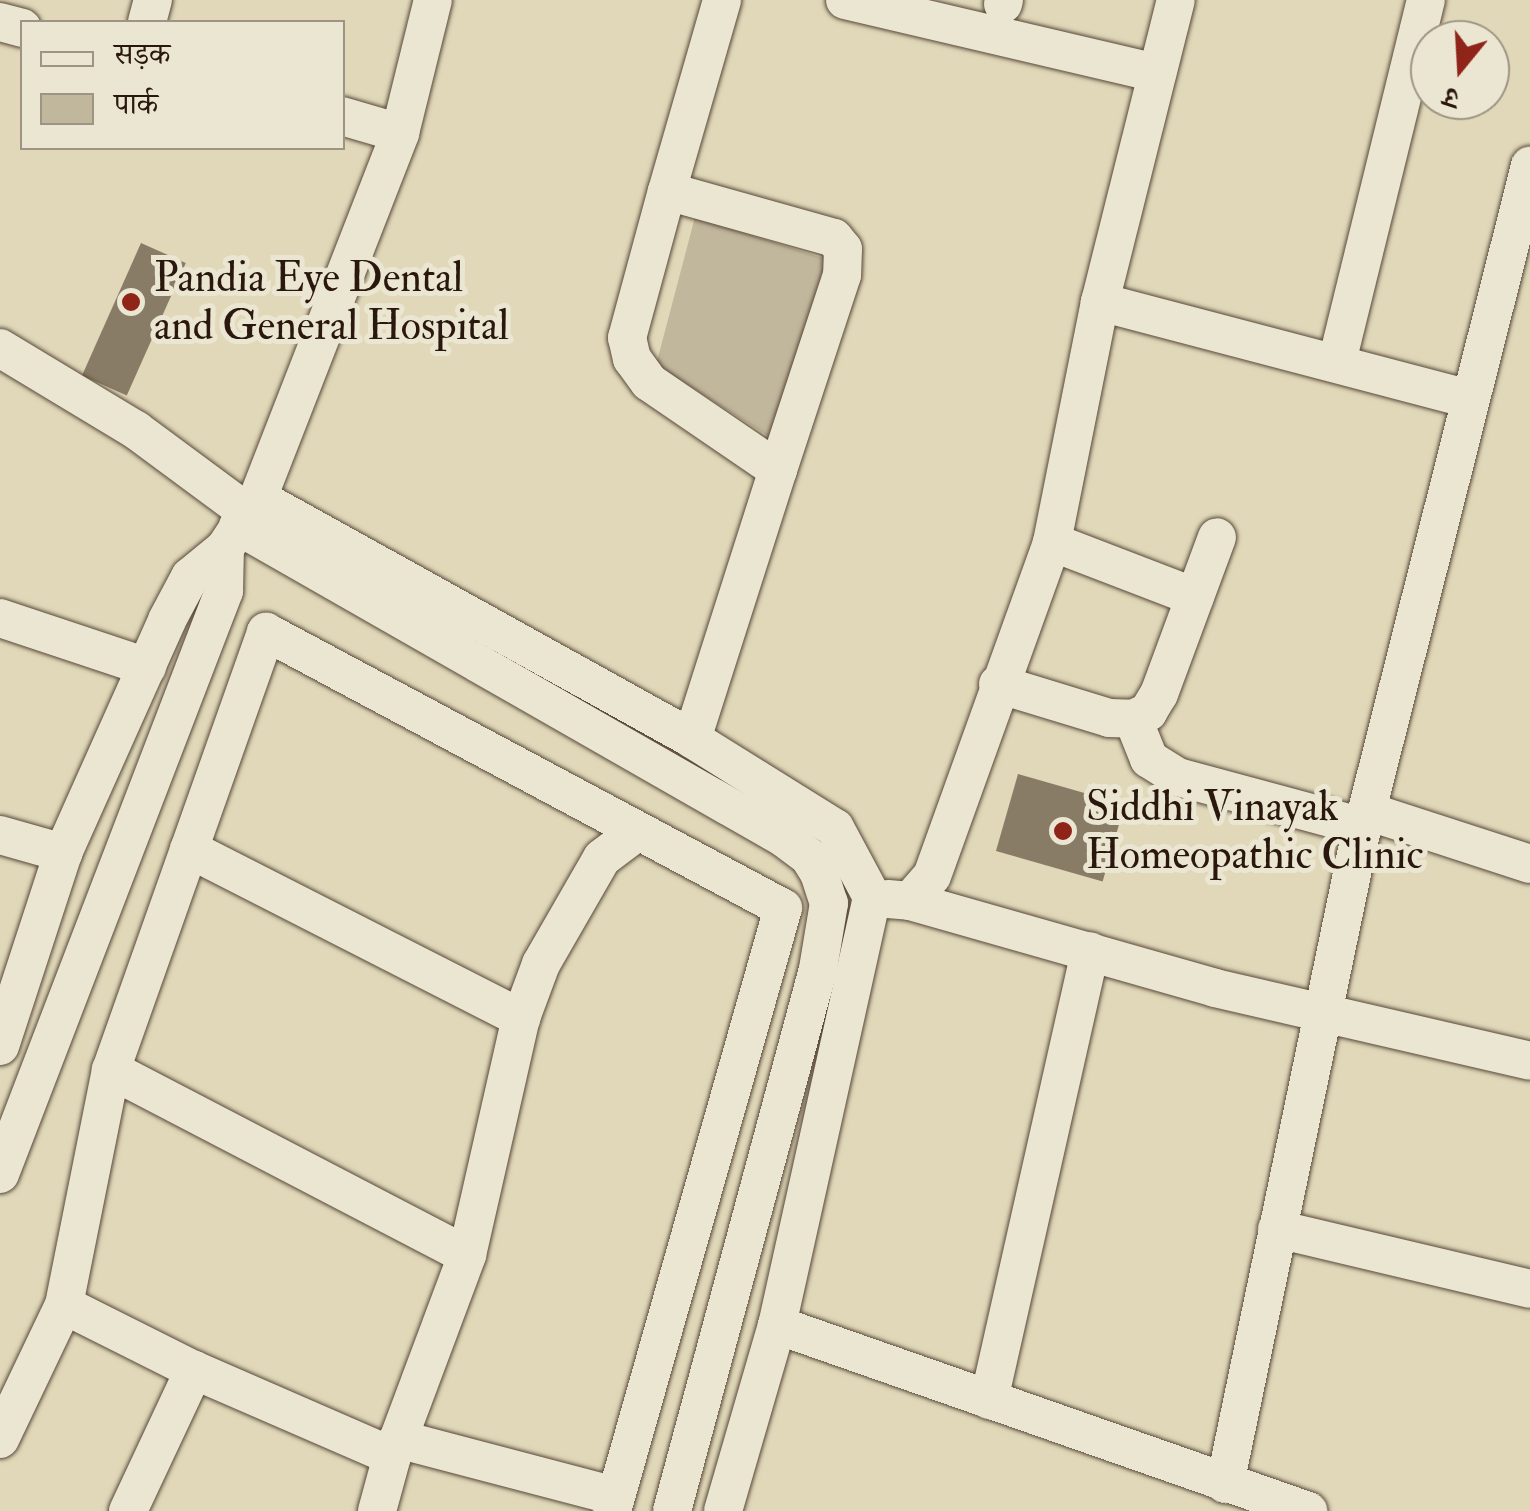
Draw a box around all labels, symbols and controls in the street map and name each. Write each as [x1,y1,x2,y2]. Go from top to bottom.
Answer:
legend [20,20,345,150]
north arrow [1410,20,1510,120]
text: सड़क [114,36,170,73]
text: उ [1439,78,1463,116]
text: पार्क [114,86,158,123]
place label: Pandia Eye Dental and General Hospital [154,253,509,352]
marker: Pandia Eye Dental and General Hospital [118,289,144,315]
place label: Siddhi Vinayak Homeopathic Clinic [1086,782,1423,880]
marker: Siddhi Vinayak Homeopathic Clinic [1050,818,1076,844]

